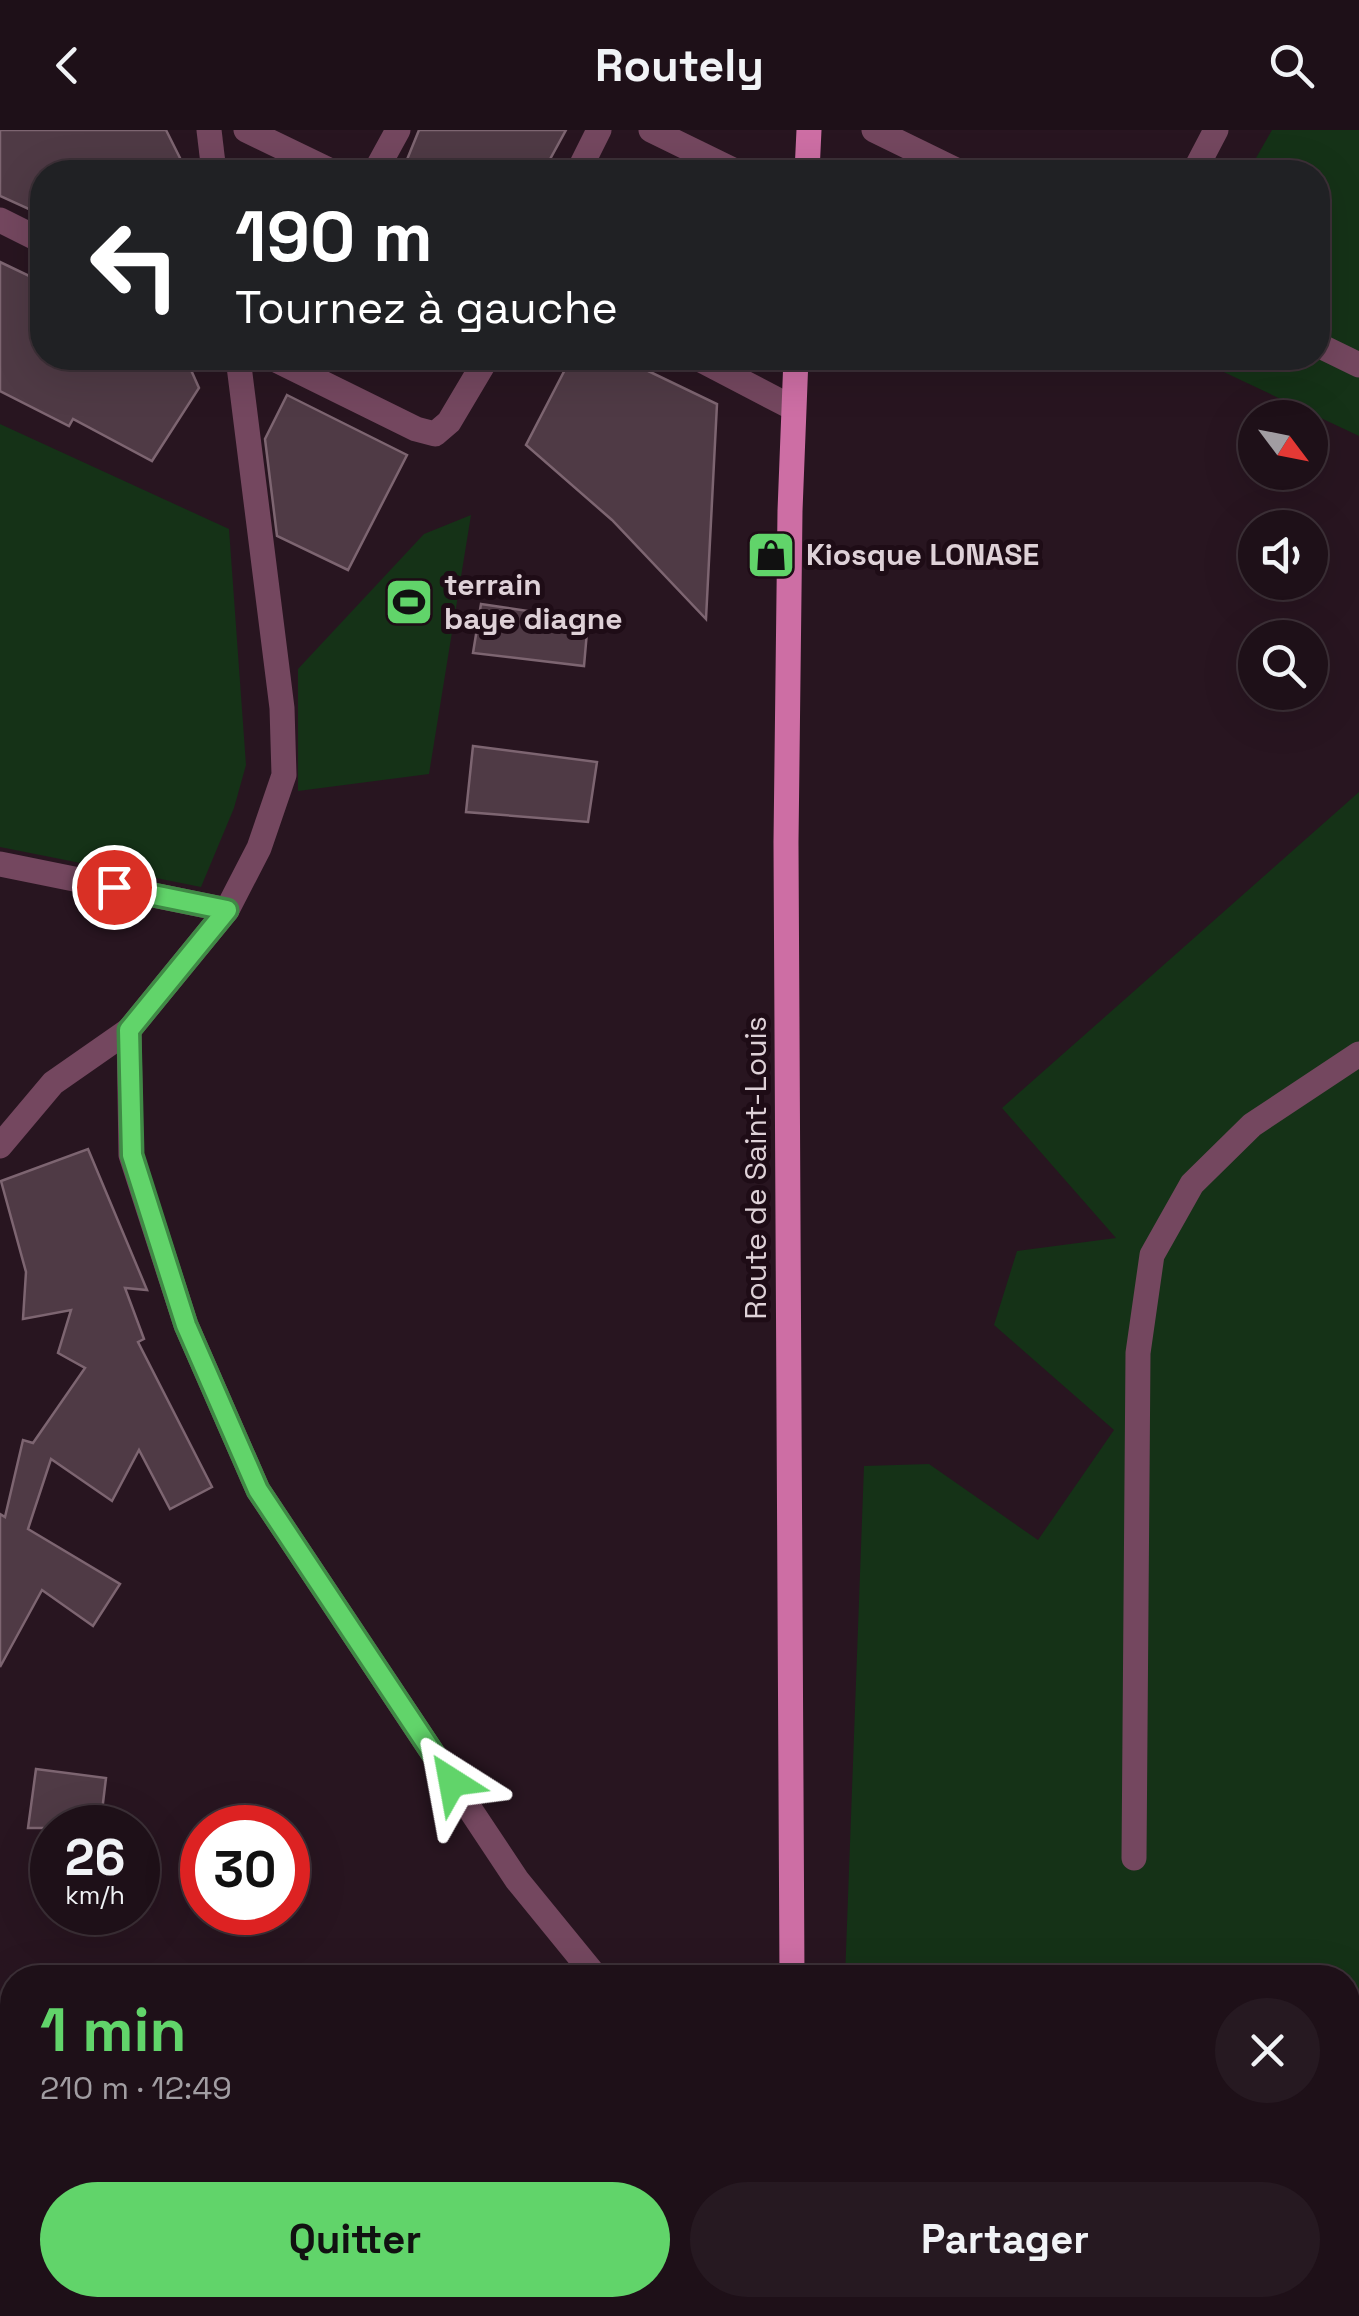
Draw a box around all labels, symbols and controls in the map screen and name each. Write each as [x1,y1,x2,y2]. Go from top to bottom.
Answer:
text: Routely [595,37,764,94]
icon: back [40,38,95,93]
icon: search [1264,38,1319,93]
text: 190 m [235,192,433,281]
icon: left [70,200,200,330]
text: Tournez à gauche [235,279,618,336]
north arrow [1238,400,1328,490]
map controls [1238,400,1328,710]
button: sound [1238,510,1328,600]
shop icon: Kiosque LONASE [745,529,797,581]
place label: Kiosque LONASE [806,535,1039,574]
place label: terrain baye diagne [444,565,623,638]
sports icon: terrain baye diagne [383,576,435,628]
button: search [1238,620,1328,710]
pin [72,845,157,930]
icon: arrive [87,860,142,915]
street label: Route de Saint-Louis [736,1016,775,1320]
position arrow [400,1730,504,1834]
speed limit sign: 30 [180,1805,310,1935]
text: 26 [65,1826,125,1890]
text: km/h [65,1879,125,1911]
text: 1 min [40,1992,187,2069]
button: close [1215,1998,1320,2103]
text: 210 m · 12:49 [40,2068,232,2108]
button: Quitter [40,2182,670,2297]
button: Partager [690,2182,1320,2297]

